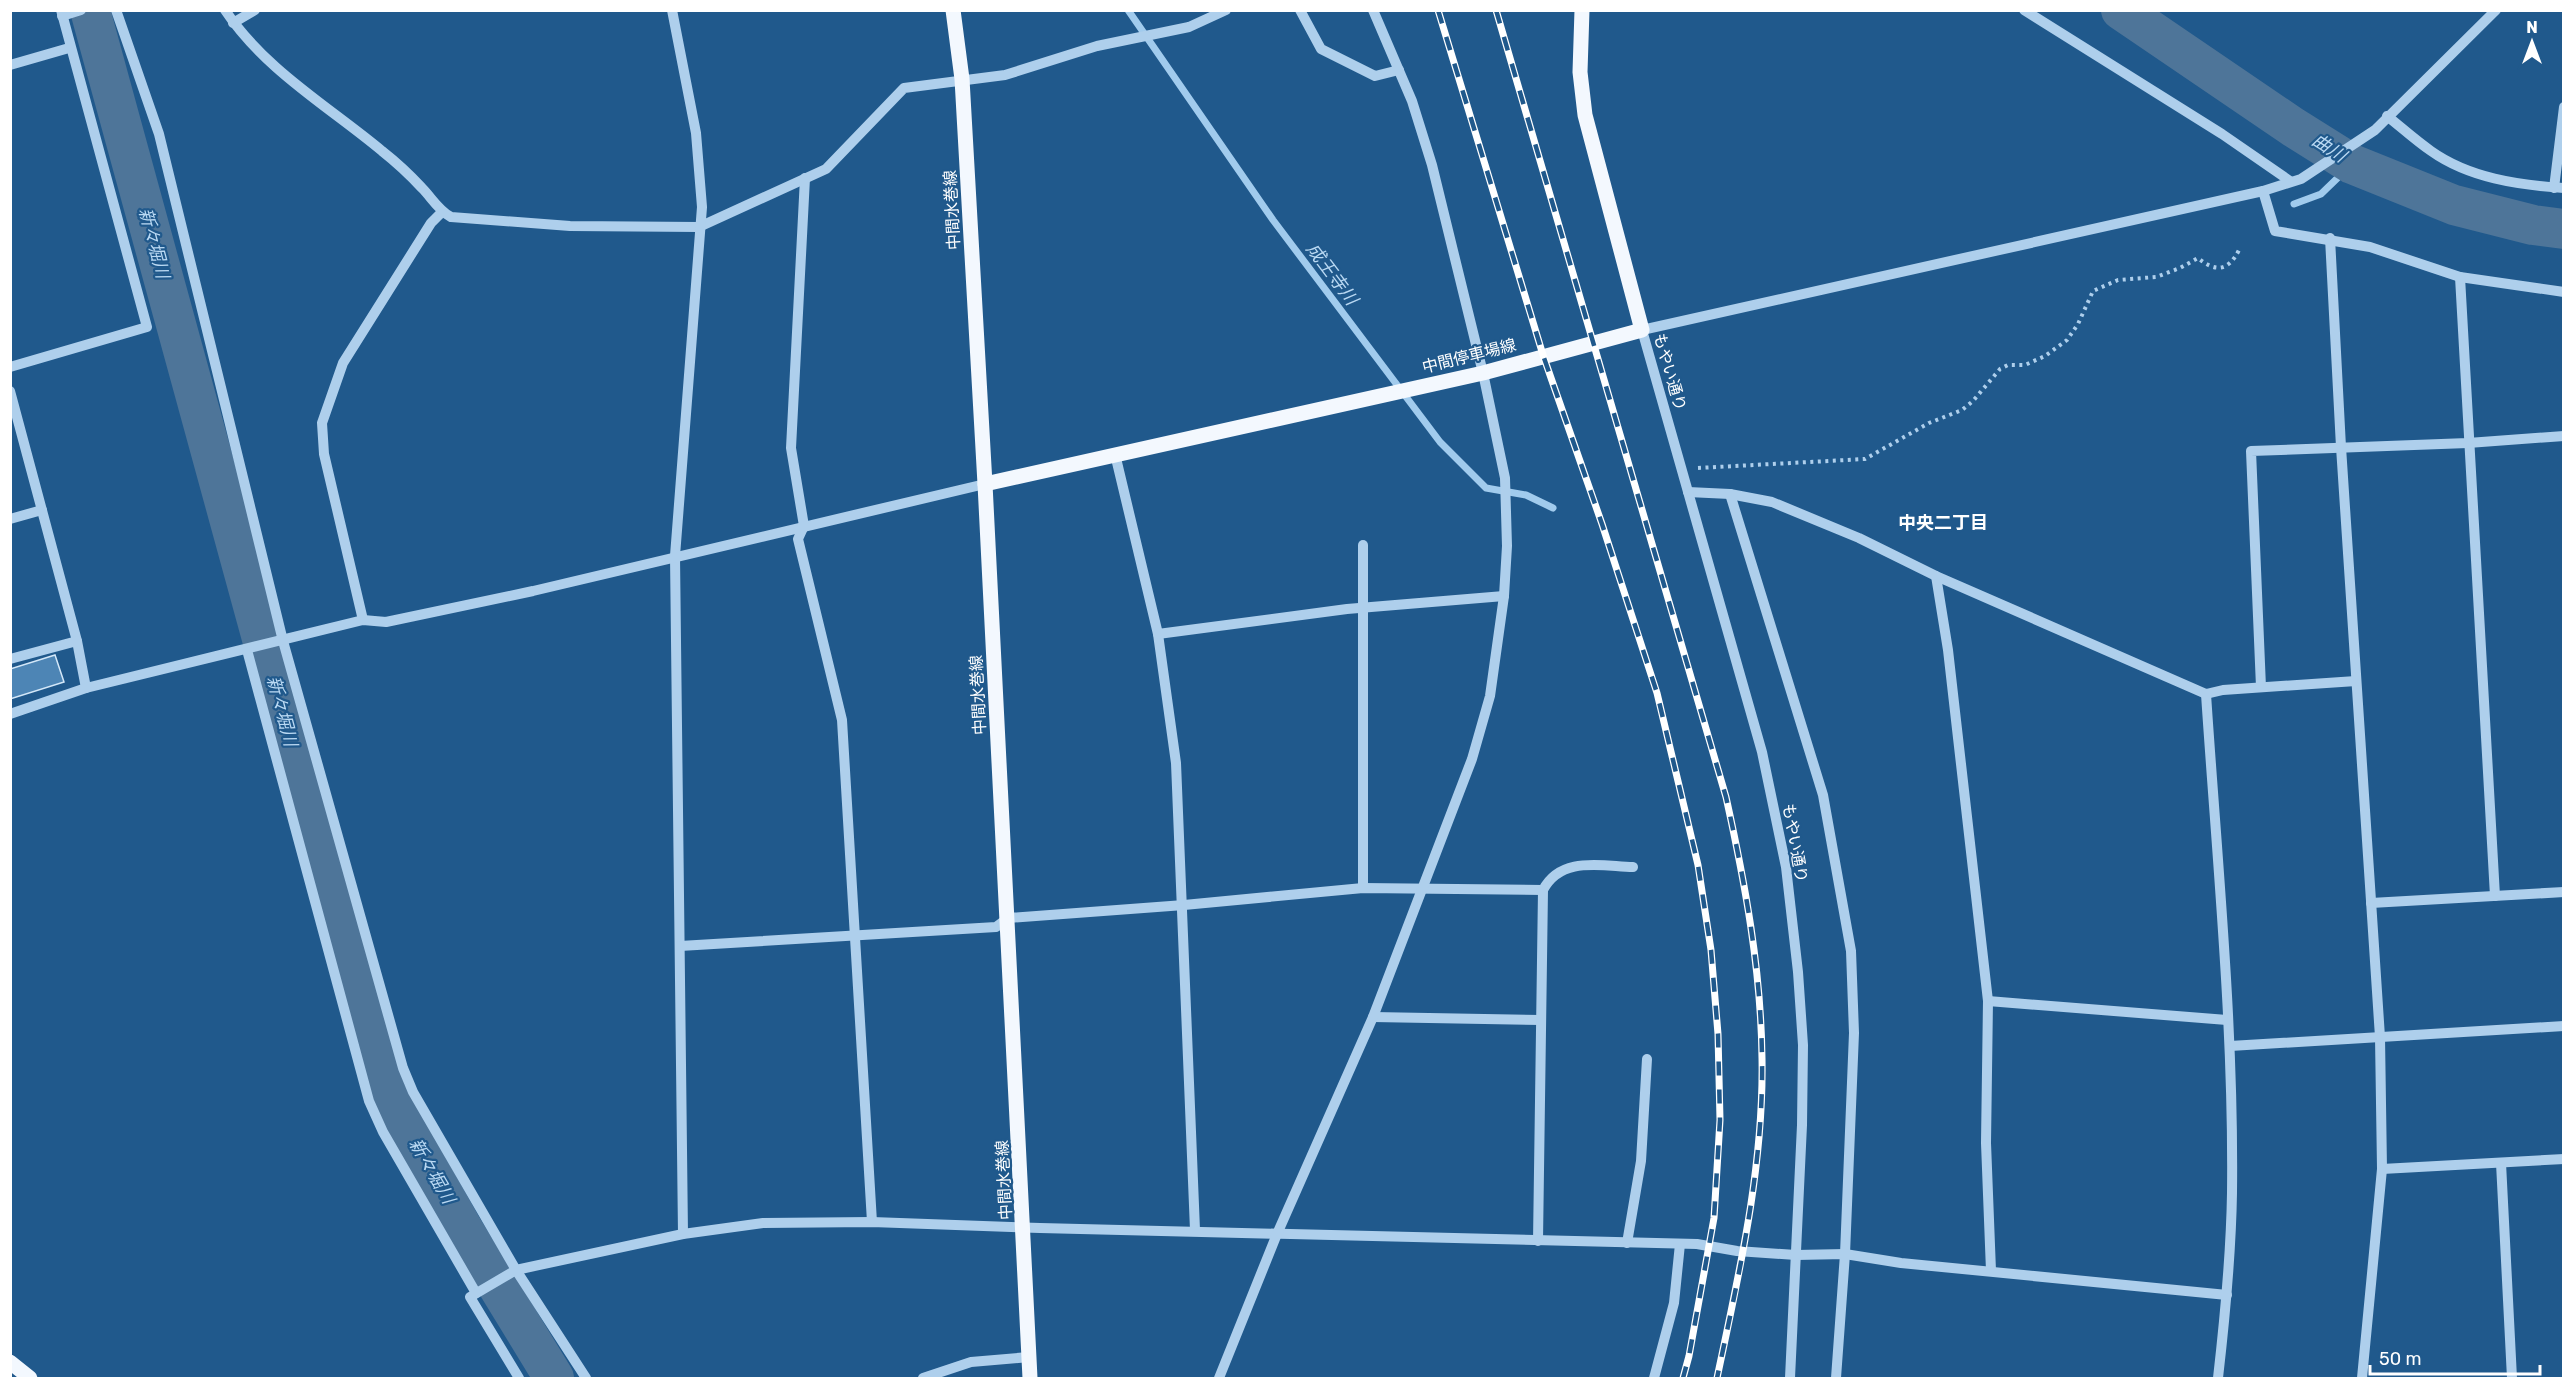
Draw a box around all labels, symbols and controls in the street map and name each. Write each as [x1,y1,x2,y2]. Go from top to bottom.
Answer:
north arrow [2502,12,2562,72]
text: N [2526,18,2538,37]
water label: 曲川 [2308,129,2352,168]
street label: 中間水巻線 [940,170,964,250]
water label: 新々堀川 [134,205,174,283]
water label: 成王寺川 [1302,239,1364,311]
street label: もやい通り [1650,331,1690,413]
street label: 中間停車場線 [1420,335,1518,377]
district label: 中央二丁目 [1898,512,1988,534]
street label: 中間水巻線 [966,655,990,735]
water label: 新々堀川 [262,673,302,751]
street label: もやい通り [1779,802,1811,884]
water label: 新々堀川 [404,1134,461,1209]
street label: 中間水巻線 [992,1140,1016,1220]
scale bar [2370,1338,2540,1376]
text: 50 m [2379,1348,2422,1370]

